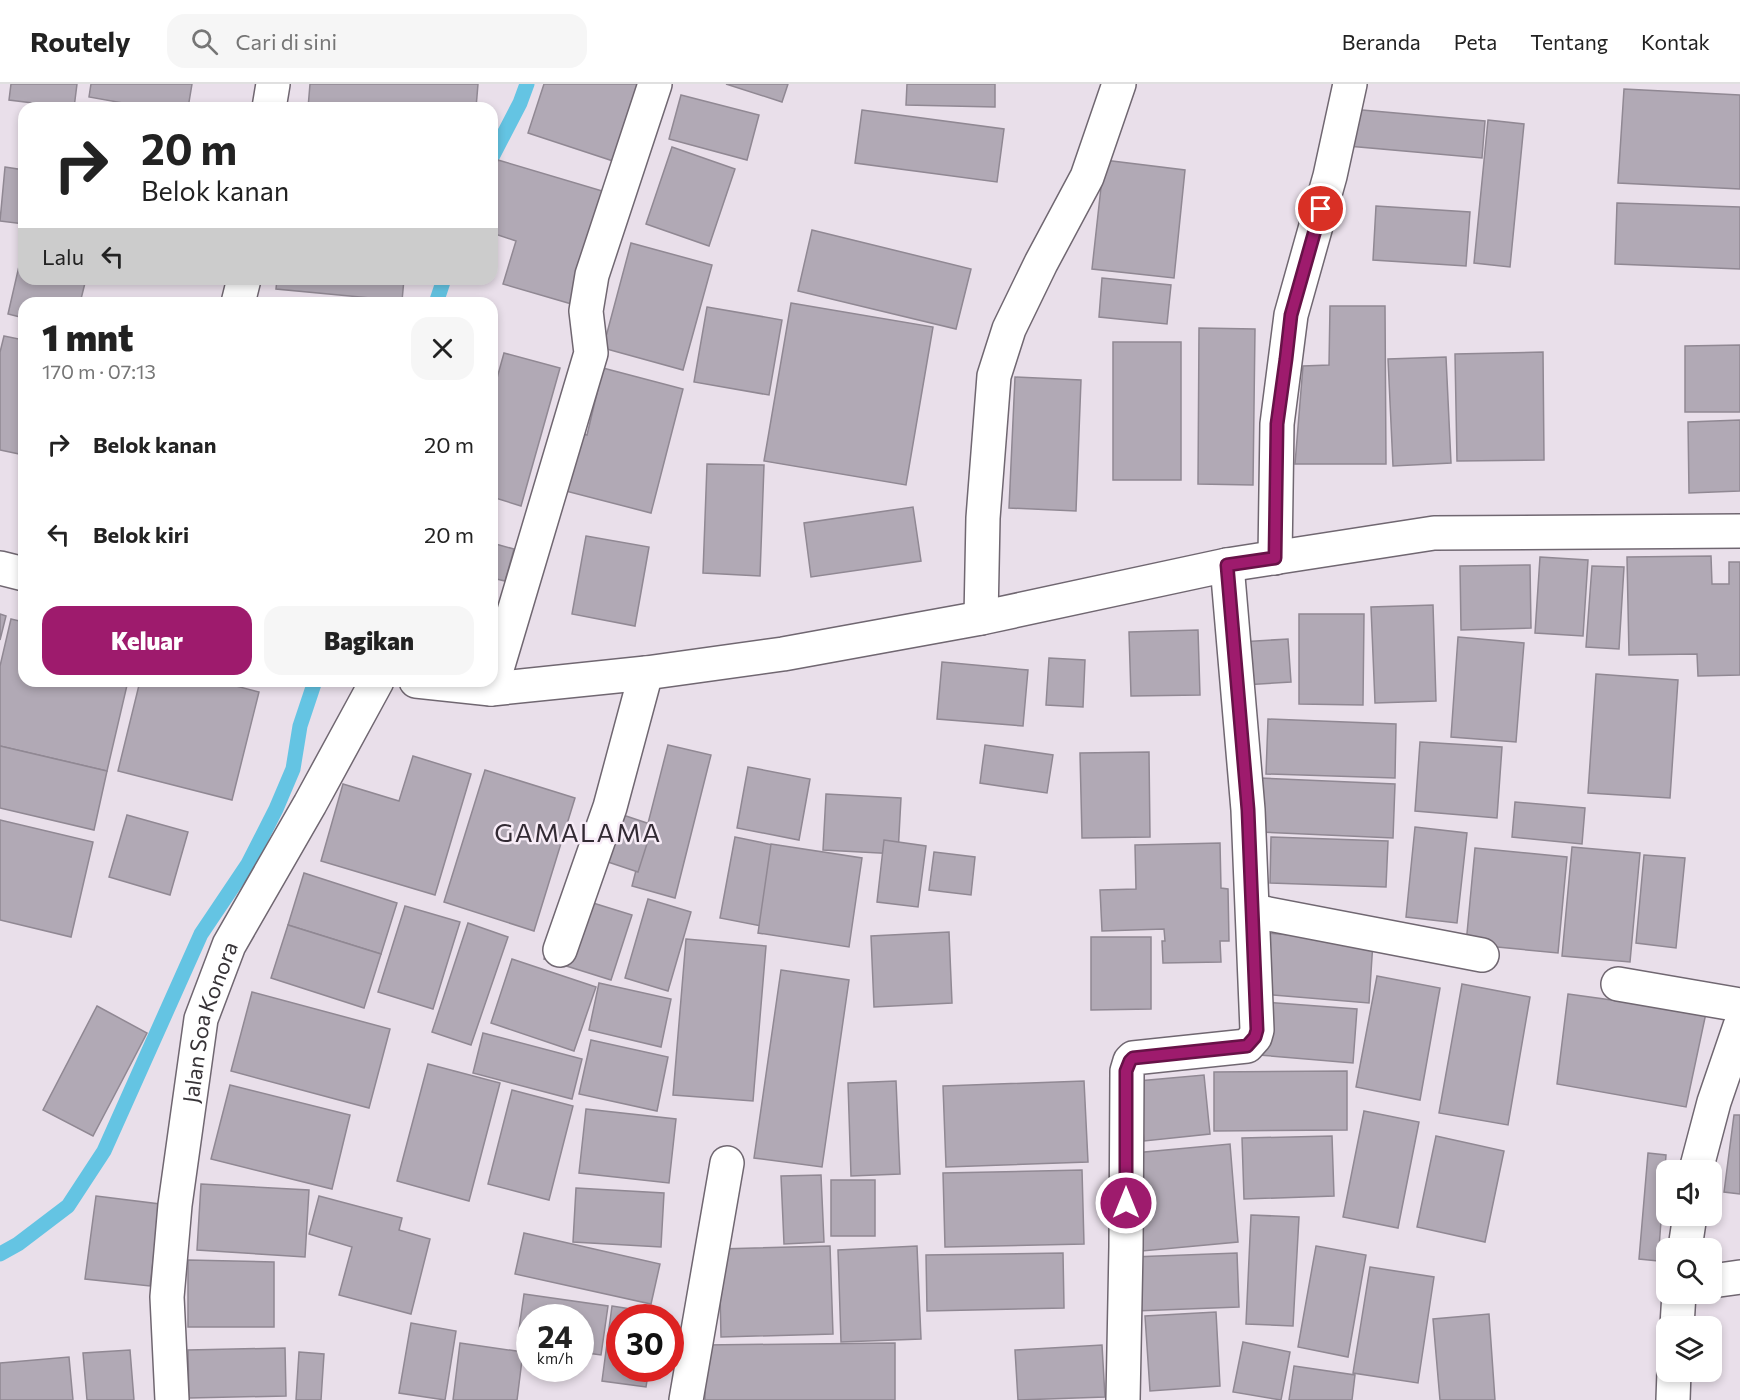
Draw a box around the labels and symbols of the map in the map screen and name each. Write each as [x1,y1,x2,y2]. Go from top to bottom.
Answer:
pin [1295,183,1346,234]
district label: GAMALAMA [494,816,662,847]
street label: Jalan Soa Konora [176,937,243,1105]
position arrow [1094,1171,1158,1235]
speed limit sign: 30 [606,1304,684,1382]

